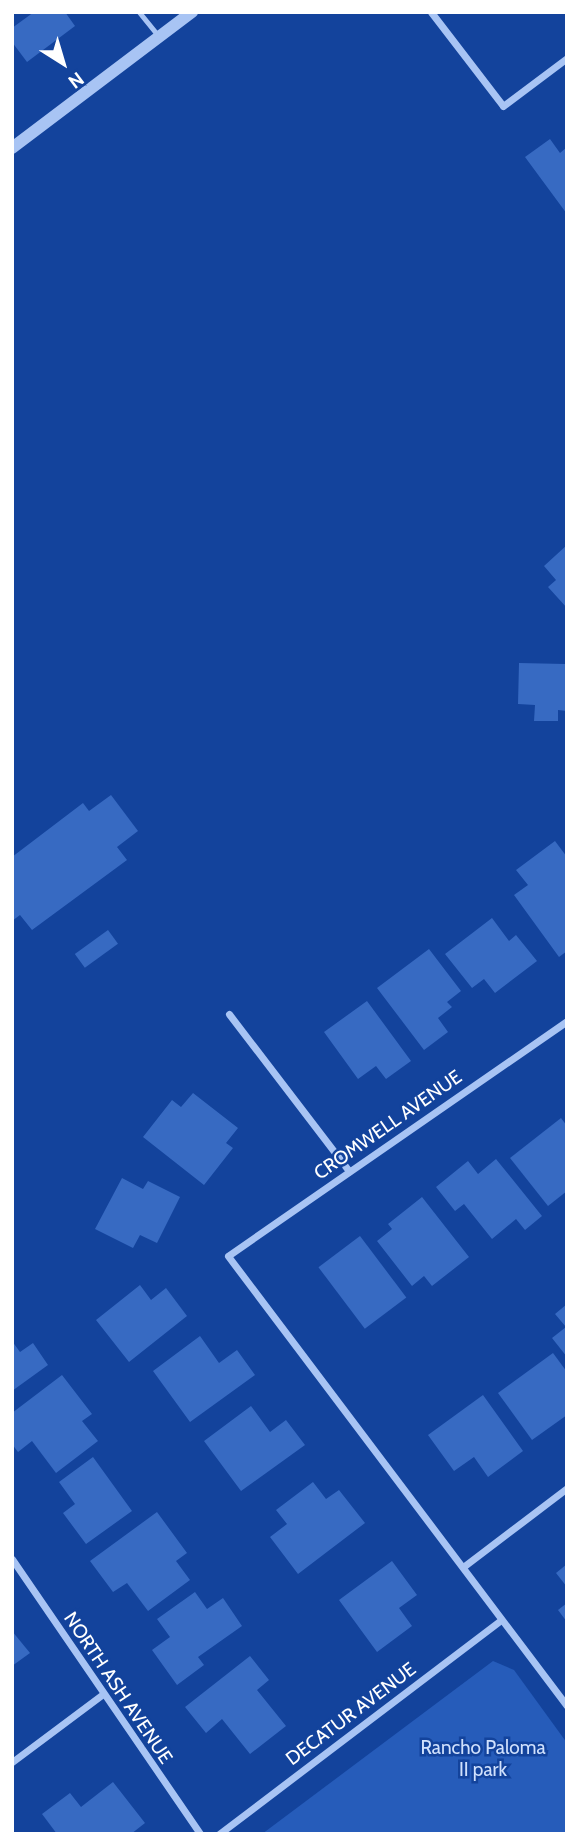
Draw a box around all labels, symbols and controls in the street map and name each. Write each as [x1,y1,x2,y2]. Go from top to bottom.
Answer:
north arrow [28,28,98,98]
text: N [64,67,88,93]
street label: CROMWELL AVENUE [310,1065,466,1185]
street label: NORTH ASH AVENUE [59,1608,177,1768]
street label: DECATUR AVENUE [282,1658,420,1770]
park label: Rancho Paloma II park [420,1737,546,1781]

